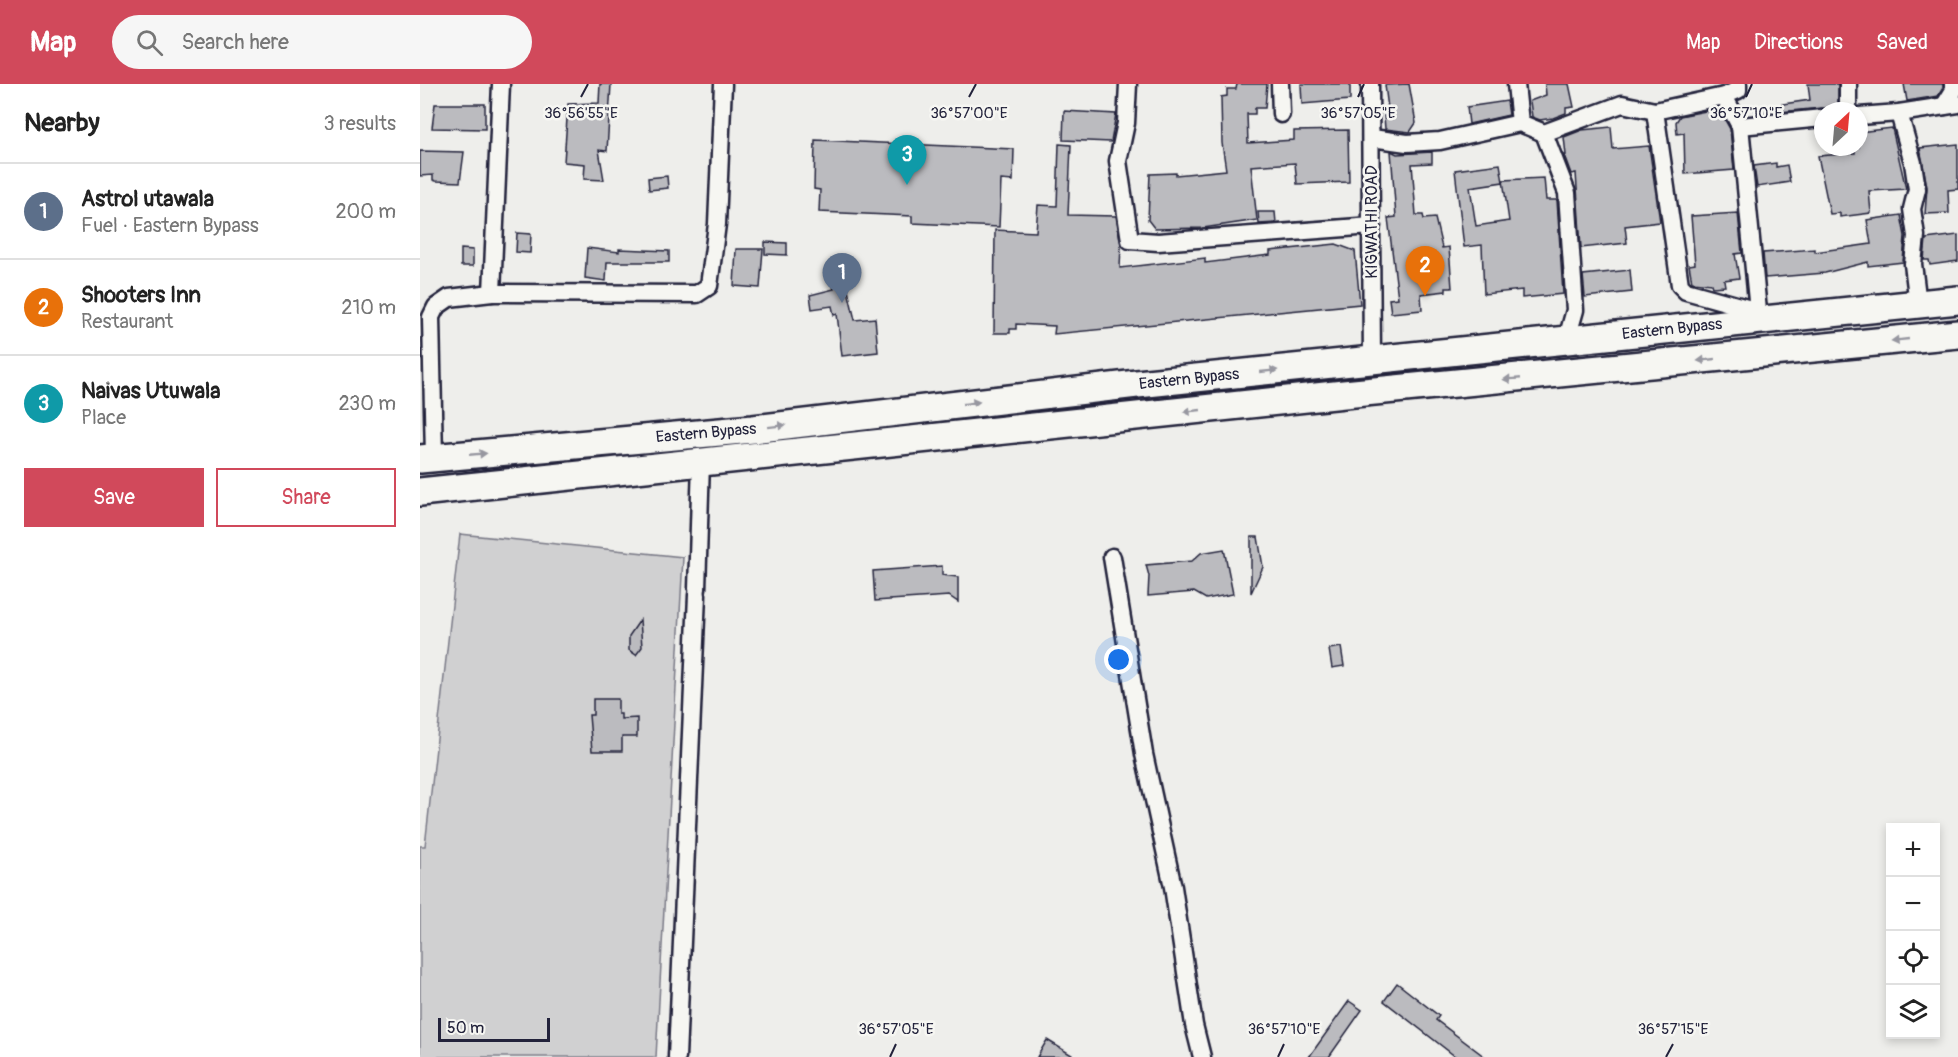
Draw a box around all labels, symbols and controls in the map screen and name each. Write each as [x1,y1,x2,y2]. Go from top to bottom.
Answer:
search box [112,15,532,69]
text: Map [30,25,76,60]
icon: search [133,26,166,59]
text: Search here [181,28,289,56]
text: Map [1686,29,1721,56]
text: Directions [1754,29,1843,56]
text: Saved [1876,29,1928,56]
north arrow [1814,102,1868,156]
text: 36°56'55"E [544,104,618,123]
text: 36°57'00"E [930,104,1008,123]
text: 36°57'05"E [1321,104,1396,123]
text: 36°57'10"E [1710,104,1783,123]
text: Nearby [24,107,100,139]
text: 3 results [324,111,396,136]
pin: 3 [888,135,926,185]
street label: KIGWATHI ROAD [1362,165,1382,279]
text: Astrol utawala [81,185,214,213]
text: 1 [40,199,47,224]
text: 200 m [335,199,396,224]
text: Fuel · Eastern Bypass [81,213,259,238]
pin: 2 [1406,246,1444,296]
pin: 1 [822,254,862,303]
text: Shooters Inn [81,281,201,309]
text: 2 [38,295,49,320]
text: 210 m [341,295,396,320]
text: Restaurant [81,309,173,334]
street label: Eastern Bypass [1621,314,1723,344]
one-way arrow [1890,335,1909,345]
one-way arrow [1696,355,1715,364]
street label: Eastern Bypass [1138,364,1240,394]
one-way arrow [1259,366,1278,375]
one-way arrow [1502,374,1521,384]
text: Naivas Utuwala [81,377,220,405]
text: 3 [38,391,49,416]
text: 230 m [339,391,396,416]
one-way arrow [961,399,980,408]
text: Place [81,405,126,430]
one-way arrow [1183,406,1202,416]
street label: Eastern Bypass [655,419,757,447]
one-way arrow [768,421,787,431]
one-way arrow [469,449,488,459]
button: Save [24,468,204,527]
button: Share [216,468,396,527]
your location [1104,645,1133,674]
map controls [1886,823,1940,1039]
button: + [1886,823,1940,877]
button: − [1886,877,1940,931]
button: locate [1886,931,1940,985]
button: layers [1886,985,1940,1039]
scale bar [438,1015,550,1042]
text: 50 m [447,1018,484,1038]
text: 36°57'05"E [859,1020,934,1039]
text: 36°57'10"E [1248,1020,1321,1039]
text: 36°57'15"E [1638,1020,1708,1039]

